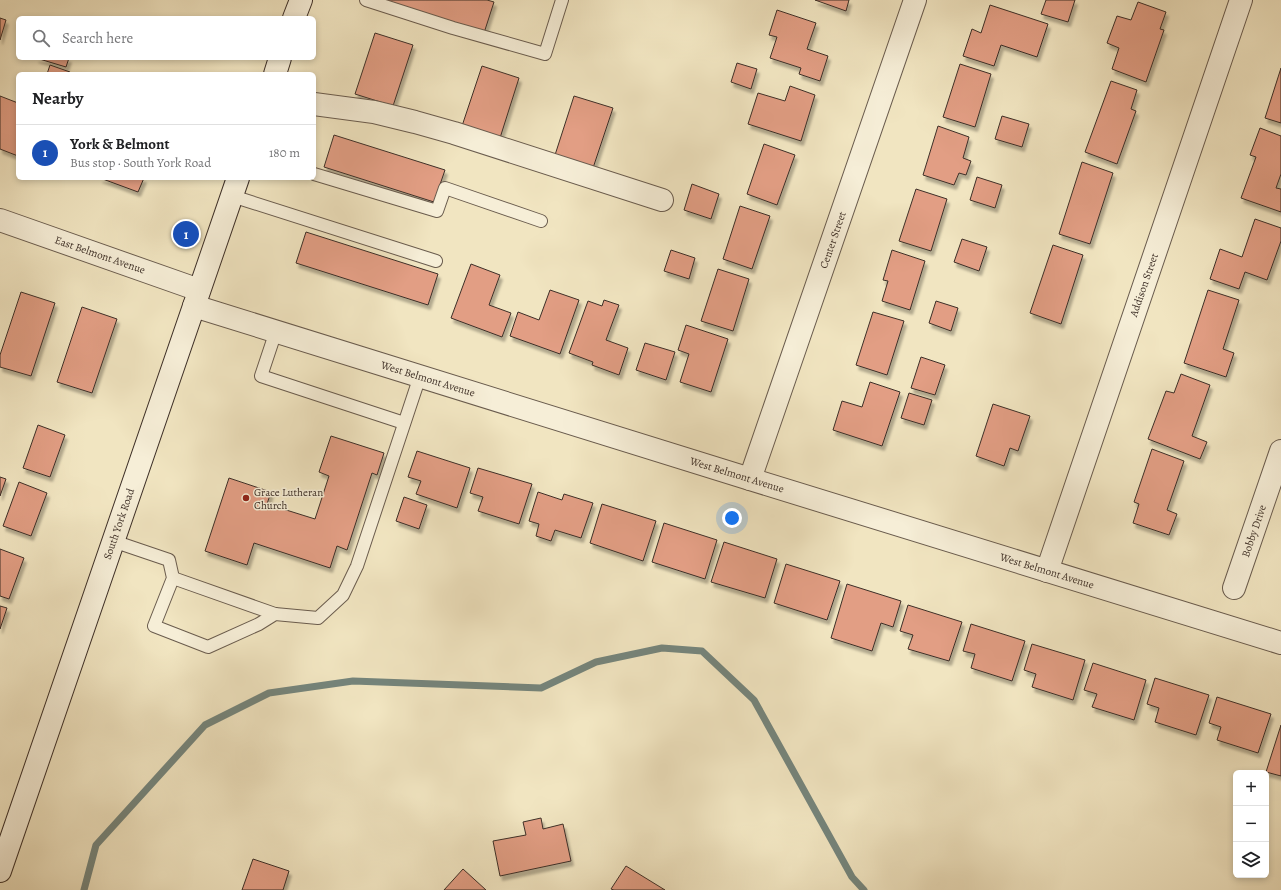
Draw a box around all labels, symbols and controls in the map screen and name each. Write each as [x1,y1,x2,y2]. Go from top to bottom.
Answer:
search box [16,16,316,60]
icon: search [30,27,52,49]
text: Search here [62,28,133,48]
text: Nearby [32,87,83,110]
text: York & Belmont [70,134,169,154]
text: 1 [43,144,47,161]
text: 180 m [269,144,300,161]
text: Bus stop · South York Road [70,154,211,171]
street label: Center Street [816,209,850,271]
pin: 1 [173,219,199,249]
street label: East Belmont Avenue [53,232,147,278]
street label: Addison Street [1126,251,1162,320]
street label: West Belmont Avenue [378,357,477,400]
street label: West Belmont Avenue [687,453,786,496]
place label: Grace Lutheran Church [254,485,323,513]
street label: South York Road [100,486,138,562]
marker: Grace Lutheran Church [241,493,251,503]
street label: Bobby Drive [1238,503,1270,559]
your location [722,508,742,528]
street label: West Belmont Avenue [997,549,1096,592]
map controls [1233,770,1269,878]
button: + [1233,770,1269,806]
button: − [1233,806,1269,842]
button: layers [1233,842,1269,878]

